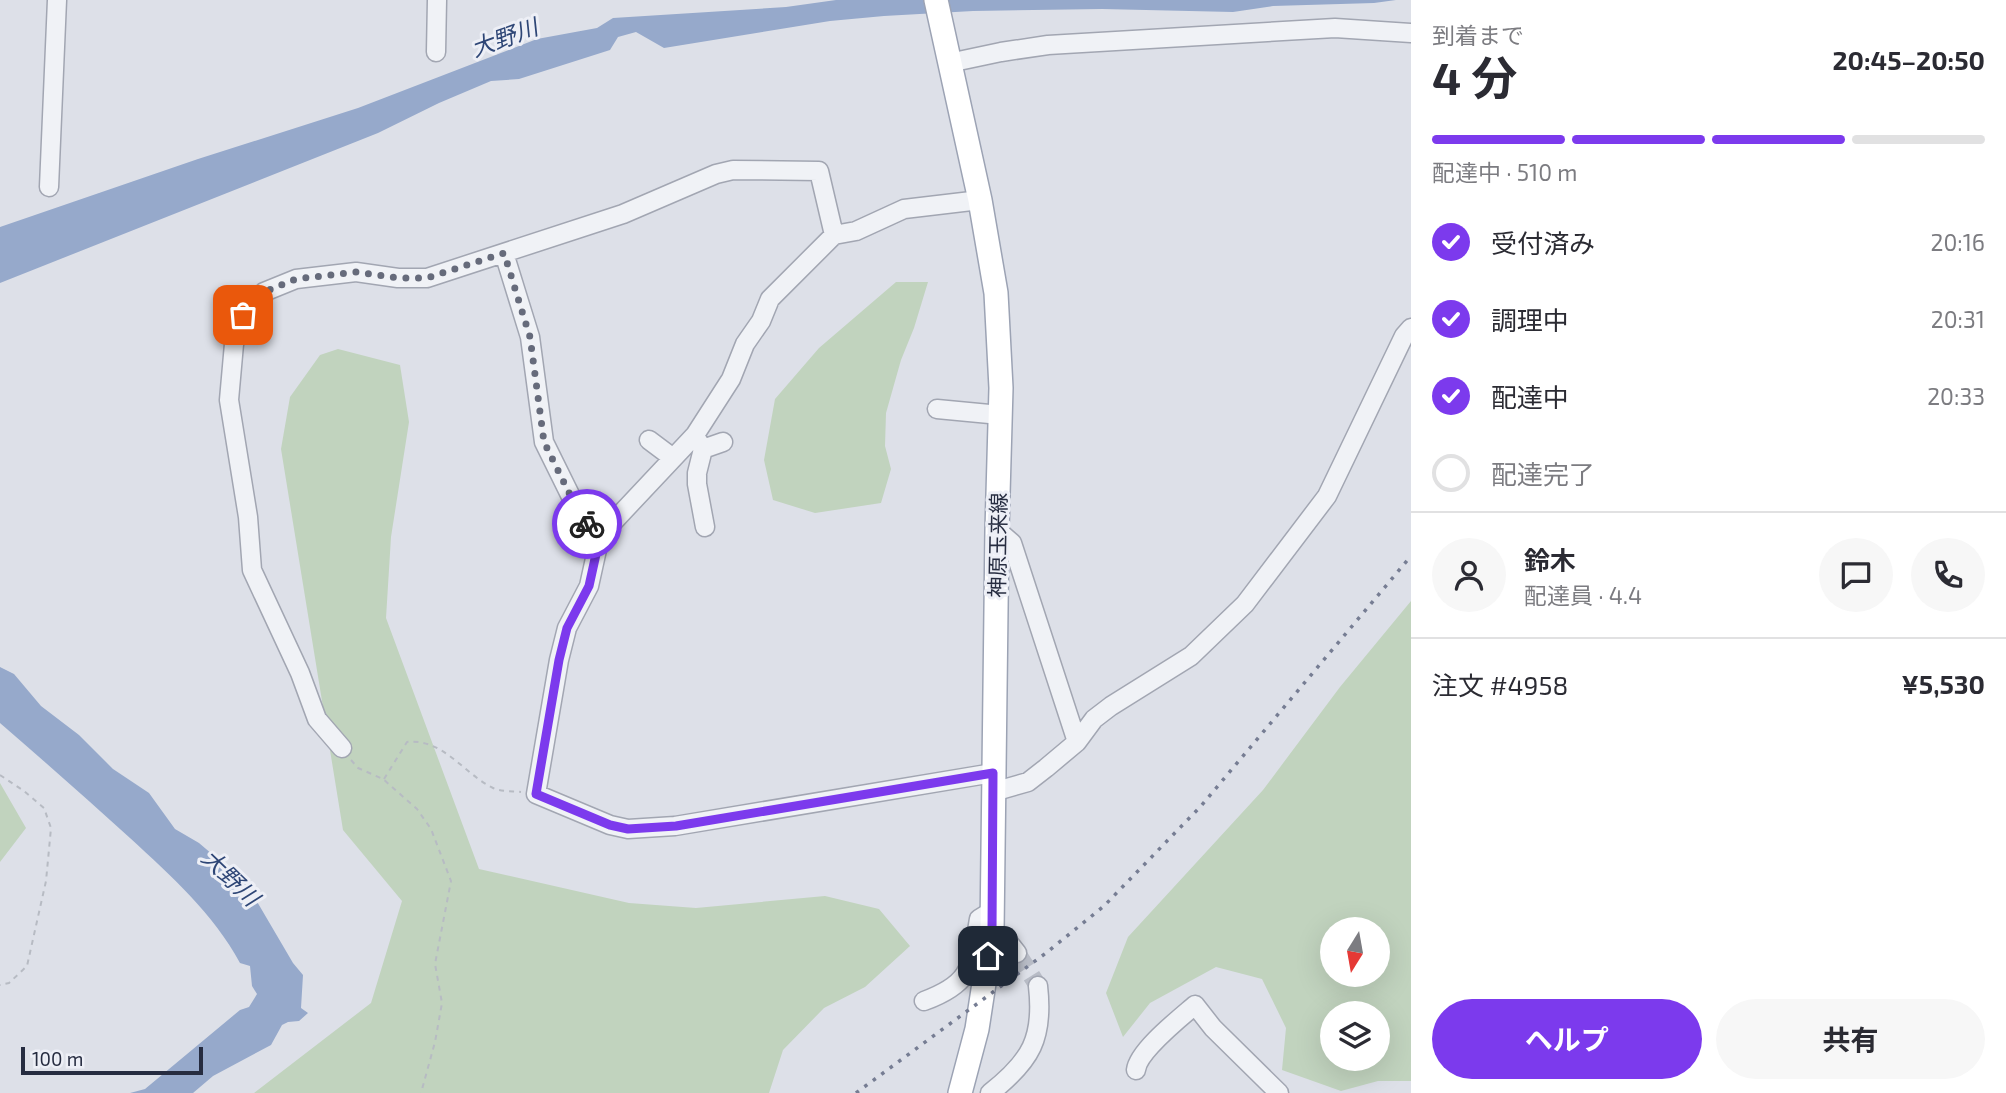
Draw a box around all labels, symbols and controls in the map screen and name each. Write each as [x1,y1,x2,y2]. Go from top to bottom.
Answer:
water label: 大野川 [467,11,544,62]
text: 到着まで [1432,21,1524,49]
text: 20:45–20:50 [1832,44,1985,75]
text: 4 分 [1432,49,1517,104]
text: 配達中 · 510 m [1432,158,1577,186]
icon: check [1432,223,1470,261]
text: 受付済み [1491,227,1595,258]
text: 20:16 [1930,228,1985,256]
pin [213,285,273,345]
icon: bag [224,296,262,334]
icon: check [1432,300,1470,338]
text: 調理中 [1491,304,1569,335]
text: 20:31 [1931,305,1985,333]
icon: check [1432,377,1470,415]
text: 配達中 [1491,381,1569,412]
text: 20:33 [1927,382,1985,410]
text: 配達完了 [1491,458,1595,489]
courier [552,489,622,559]
street label: 神原玉来線 [984,492,1010,598]
icon: bike [568,505,606,543]
button: person [1432,538,1506,612]
button: chat [1819,538,1893,612]
button: phone [1911,538,1985,612]
text: 鈴木 [1524,544,1576,575]
text: 配達員 · 4.4 [1524,581,1642,609]
text: ¥5,530 [1902,668,1985,699]
text: 注文 #4958 [1432,669,1568,700]
water label: 大野川 [196,843,268,913]
north arrow [1320,917,1390,987]
map controls [1320,917,1390,1071]
pin [958,926,1018,986]
icon: home [969,937,1007,975]
button: ヘルプ [1432,999,1702,1079]
button: 共有 [1716,999,1985,1079]
button: layers [1320,1001,1390,1071]
scale bar [21,1044,203,1076]
text: 100 m [32,1047,83,1070]

